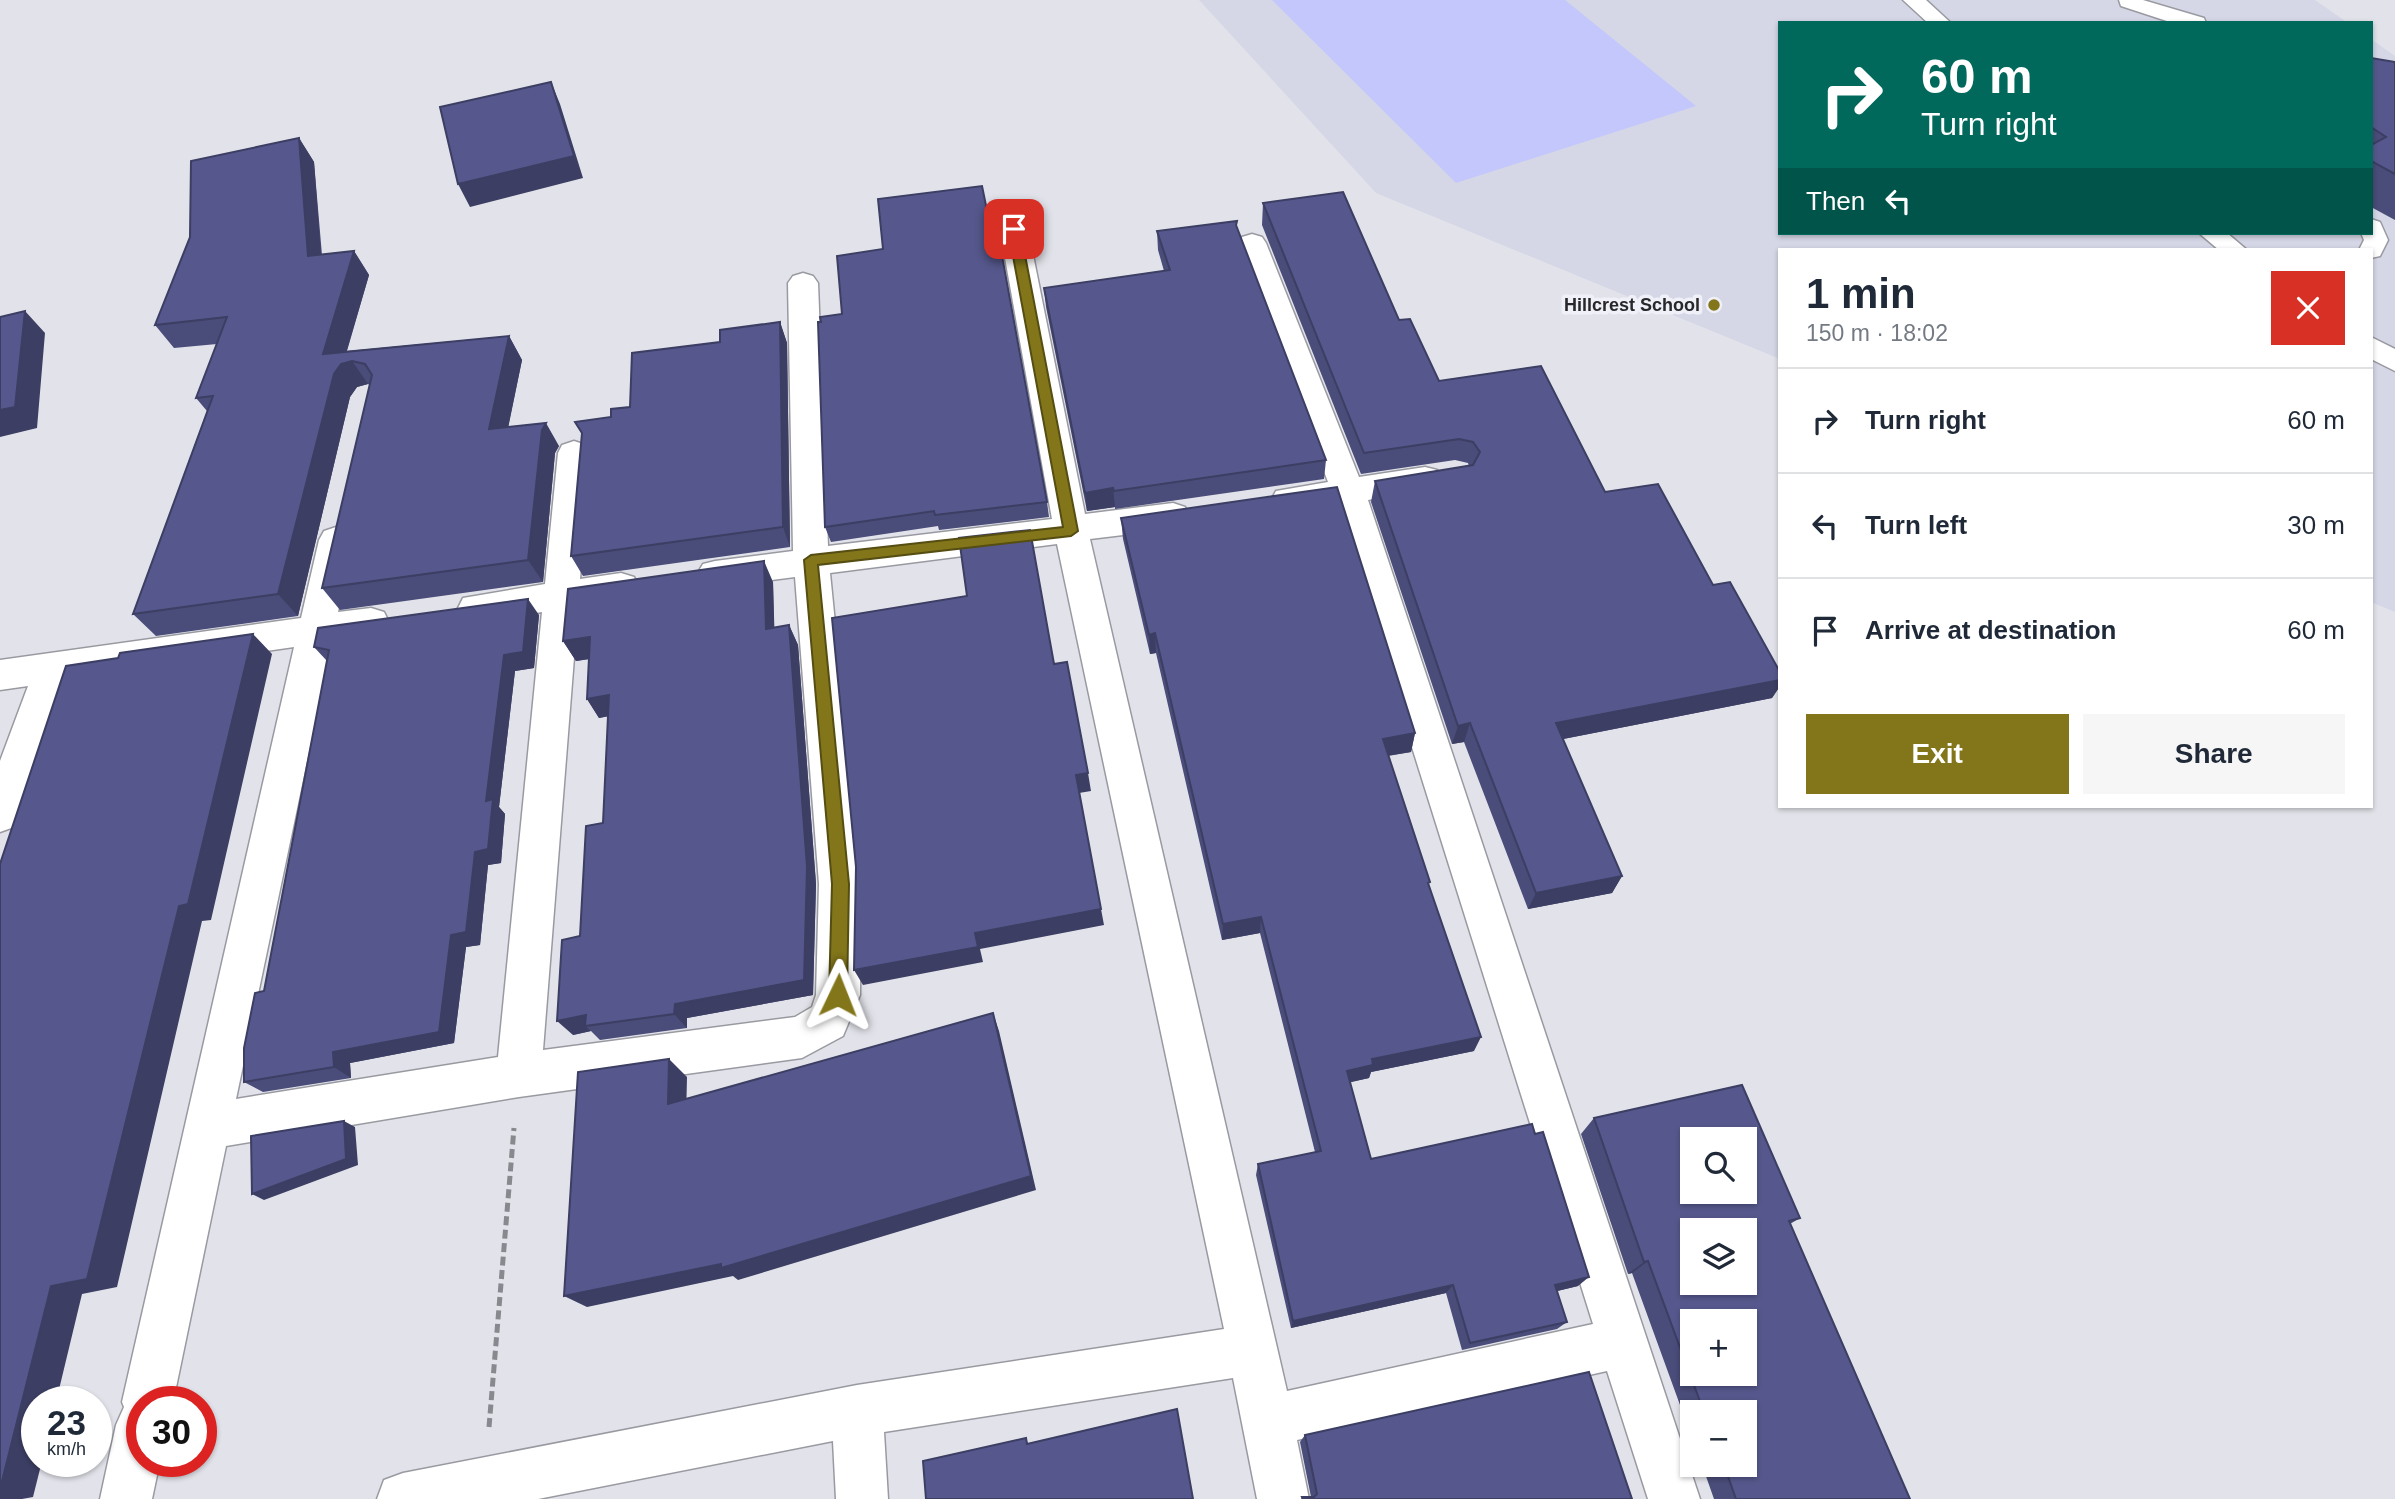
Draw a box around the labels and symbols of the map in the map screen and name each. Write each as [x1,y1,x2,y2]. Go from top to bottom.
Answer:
pin [984,199,1044,259]
place label: Hillcrest School [1564,295,1700,315]
marker: Hillcrest School [1706,297,1722,313]
position arrow [801,958,875,1032]
speed limit sign: 30 [126,1386,217,1477]

